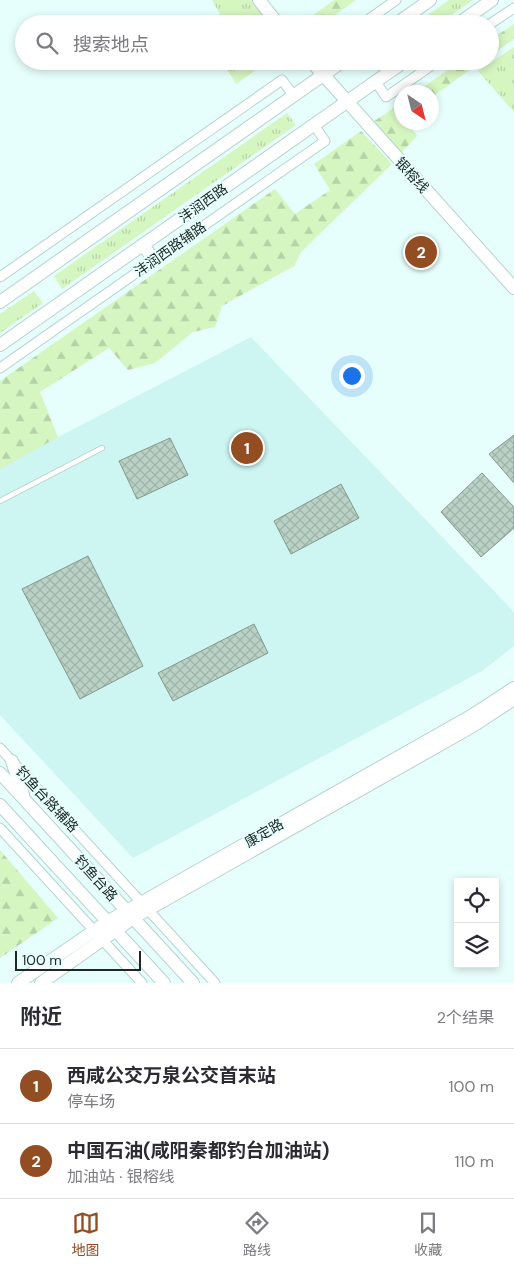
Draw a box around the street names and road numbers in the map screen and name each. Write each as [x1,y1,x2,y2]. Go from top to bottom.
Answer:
street label: 银榕线 [391,153,433,197]
street label: 沣润西路 [175,180,231,226]
street label: 沣润西路辅路 [130,218,210,280]
street label: 钓鱼台路辅路 [12,762,82,836]
street label: 康定路 [241,815,287,851]
street label: 钓鱼台路 [71,851,121,905]

